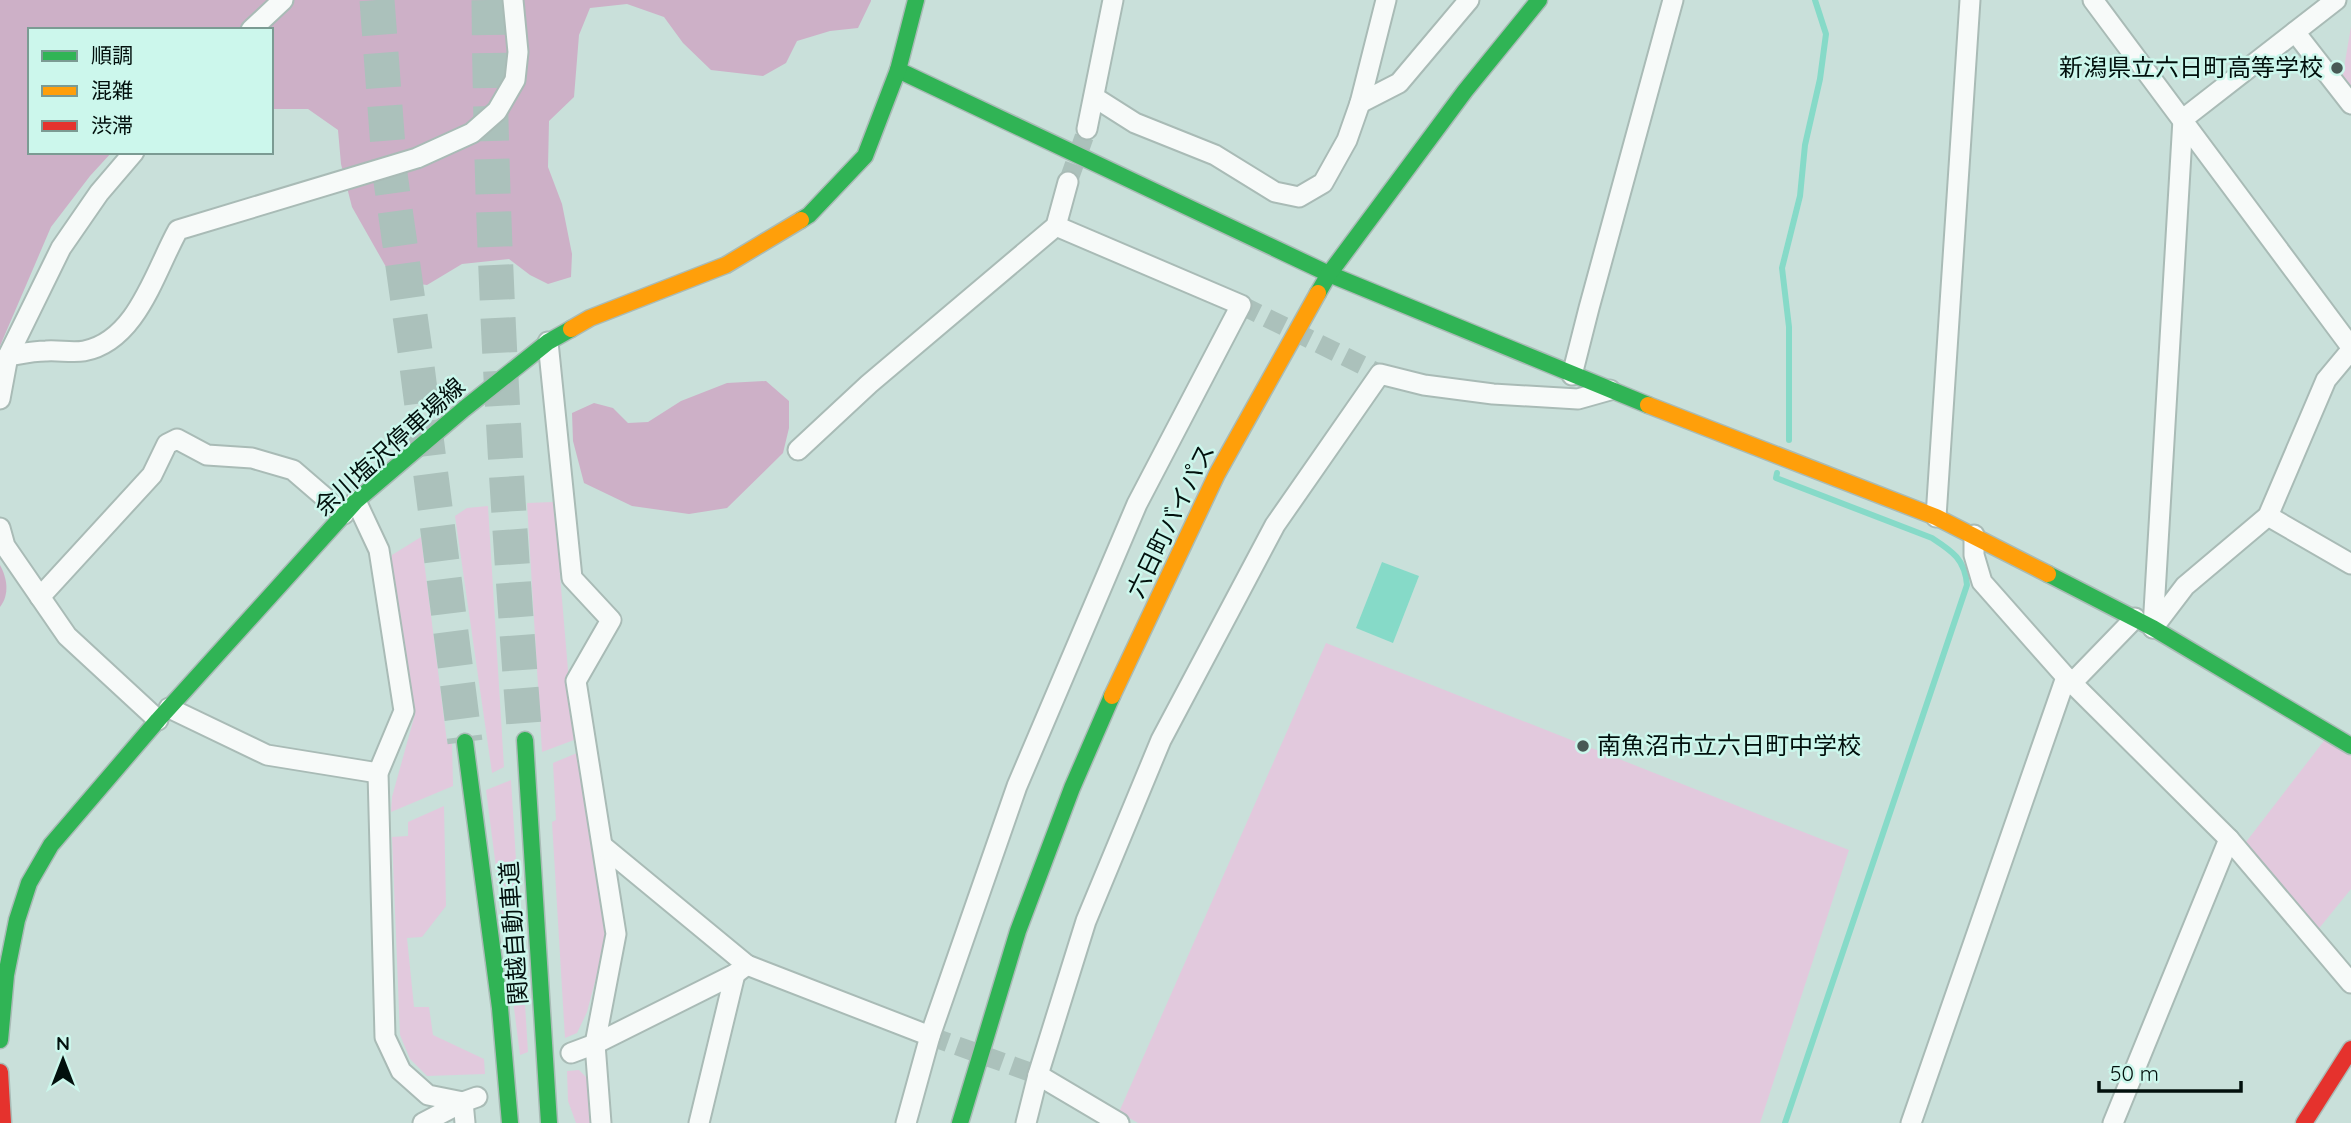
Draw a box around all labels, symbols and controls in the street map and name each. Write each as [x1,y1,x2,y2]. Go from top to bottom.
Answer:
legend [28,28,273,154]
text: 順調 [91,42,133,68]
place label: 新潟県立六日町高等学校 [2059,52,2323,82]
marker: 新潟県立六日町高等学校 [2329,60,2345,76]
text: 混雑 [91,77,133,103]
text: 渋滞 [91,112,133,138]
street label: 余川塩沢停車場線 [308,371,471,522]
street label: 六日町バイパス [1120,439,1220,602]
place label: 南魚沼市立六日町中学校 [1597,730,1861,760]
marker: 南魚沼市立六日町中学校 [1575,738,1591,754]
street label: 関越自動車道 [493,860,533,1006]
north arrow [28,1025,98,1095]
text: N [56,1031,70,1055]
scale bar [2099,1050,2241,1094]
text: 50 m [2110,1060,2159,1086]

